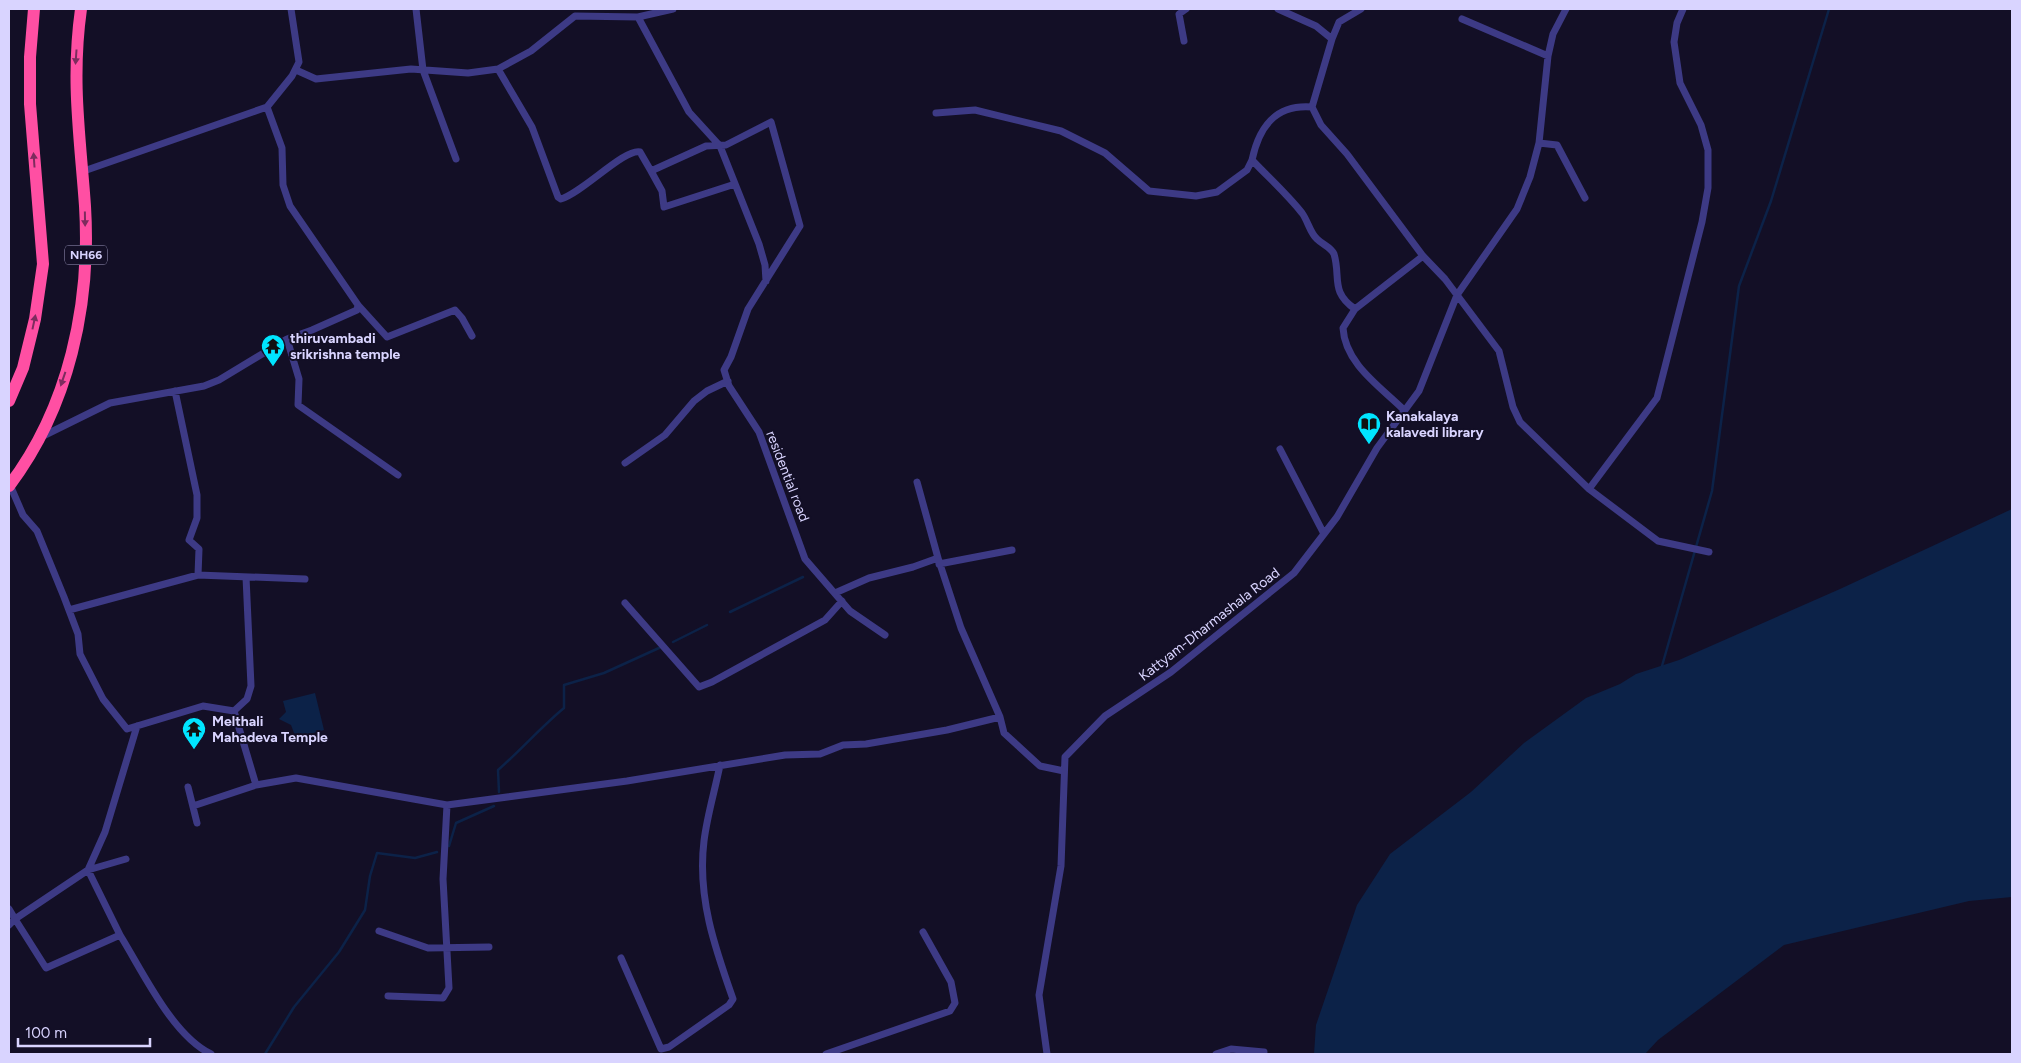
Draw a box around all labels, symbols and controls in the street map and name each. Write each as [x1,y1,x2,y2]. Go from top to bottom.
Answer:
one-way arrow [72,49,80,65]
one-way arrow [30,152,38,168]
one-way arrow [81,211,89,227]
road number: NH66 [65,246,107,264]
one-way arrow [30,314,38,329]
place label: thiruvambadi srikrishna temple [290,330,401,363]
temple icon: thiruvambadi srikrishna temple [260,333,286,367]
one-way arrow [59,372,67,387]
place label: Kanakalaya kalavedi library [1386,408,1485,441]
library icon: Kanakalaya kalavedi library [1356,411,1382,445]
street label: residential road [762,428,813,524]
street label: Kattyam-Dharmashala Road [1136,564,1283,685]
place label: Melthali Mahadeva Temple [212,713,328,746]
temple icon: Melthali Mahadeva Temple [181,716,207,750]
scale bar [18,1016,150,1048]
text: 100 m [25,1024,67,1042]

